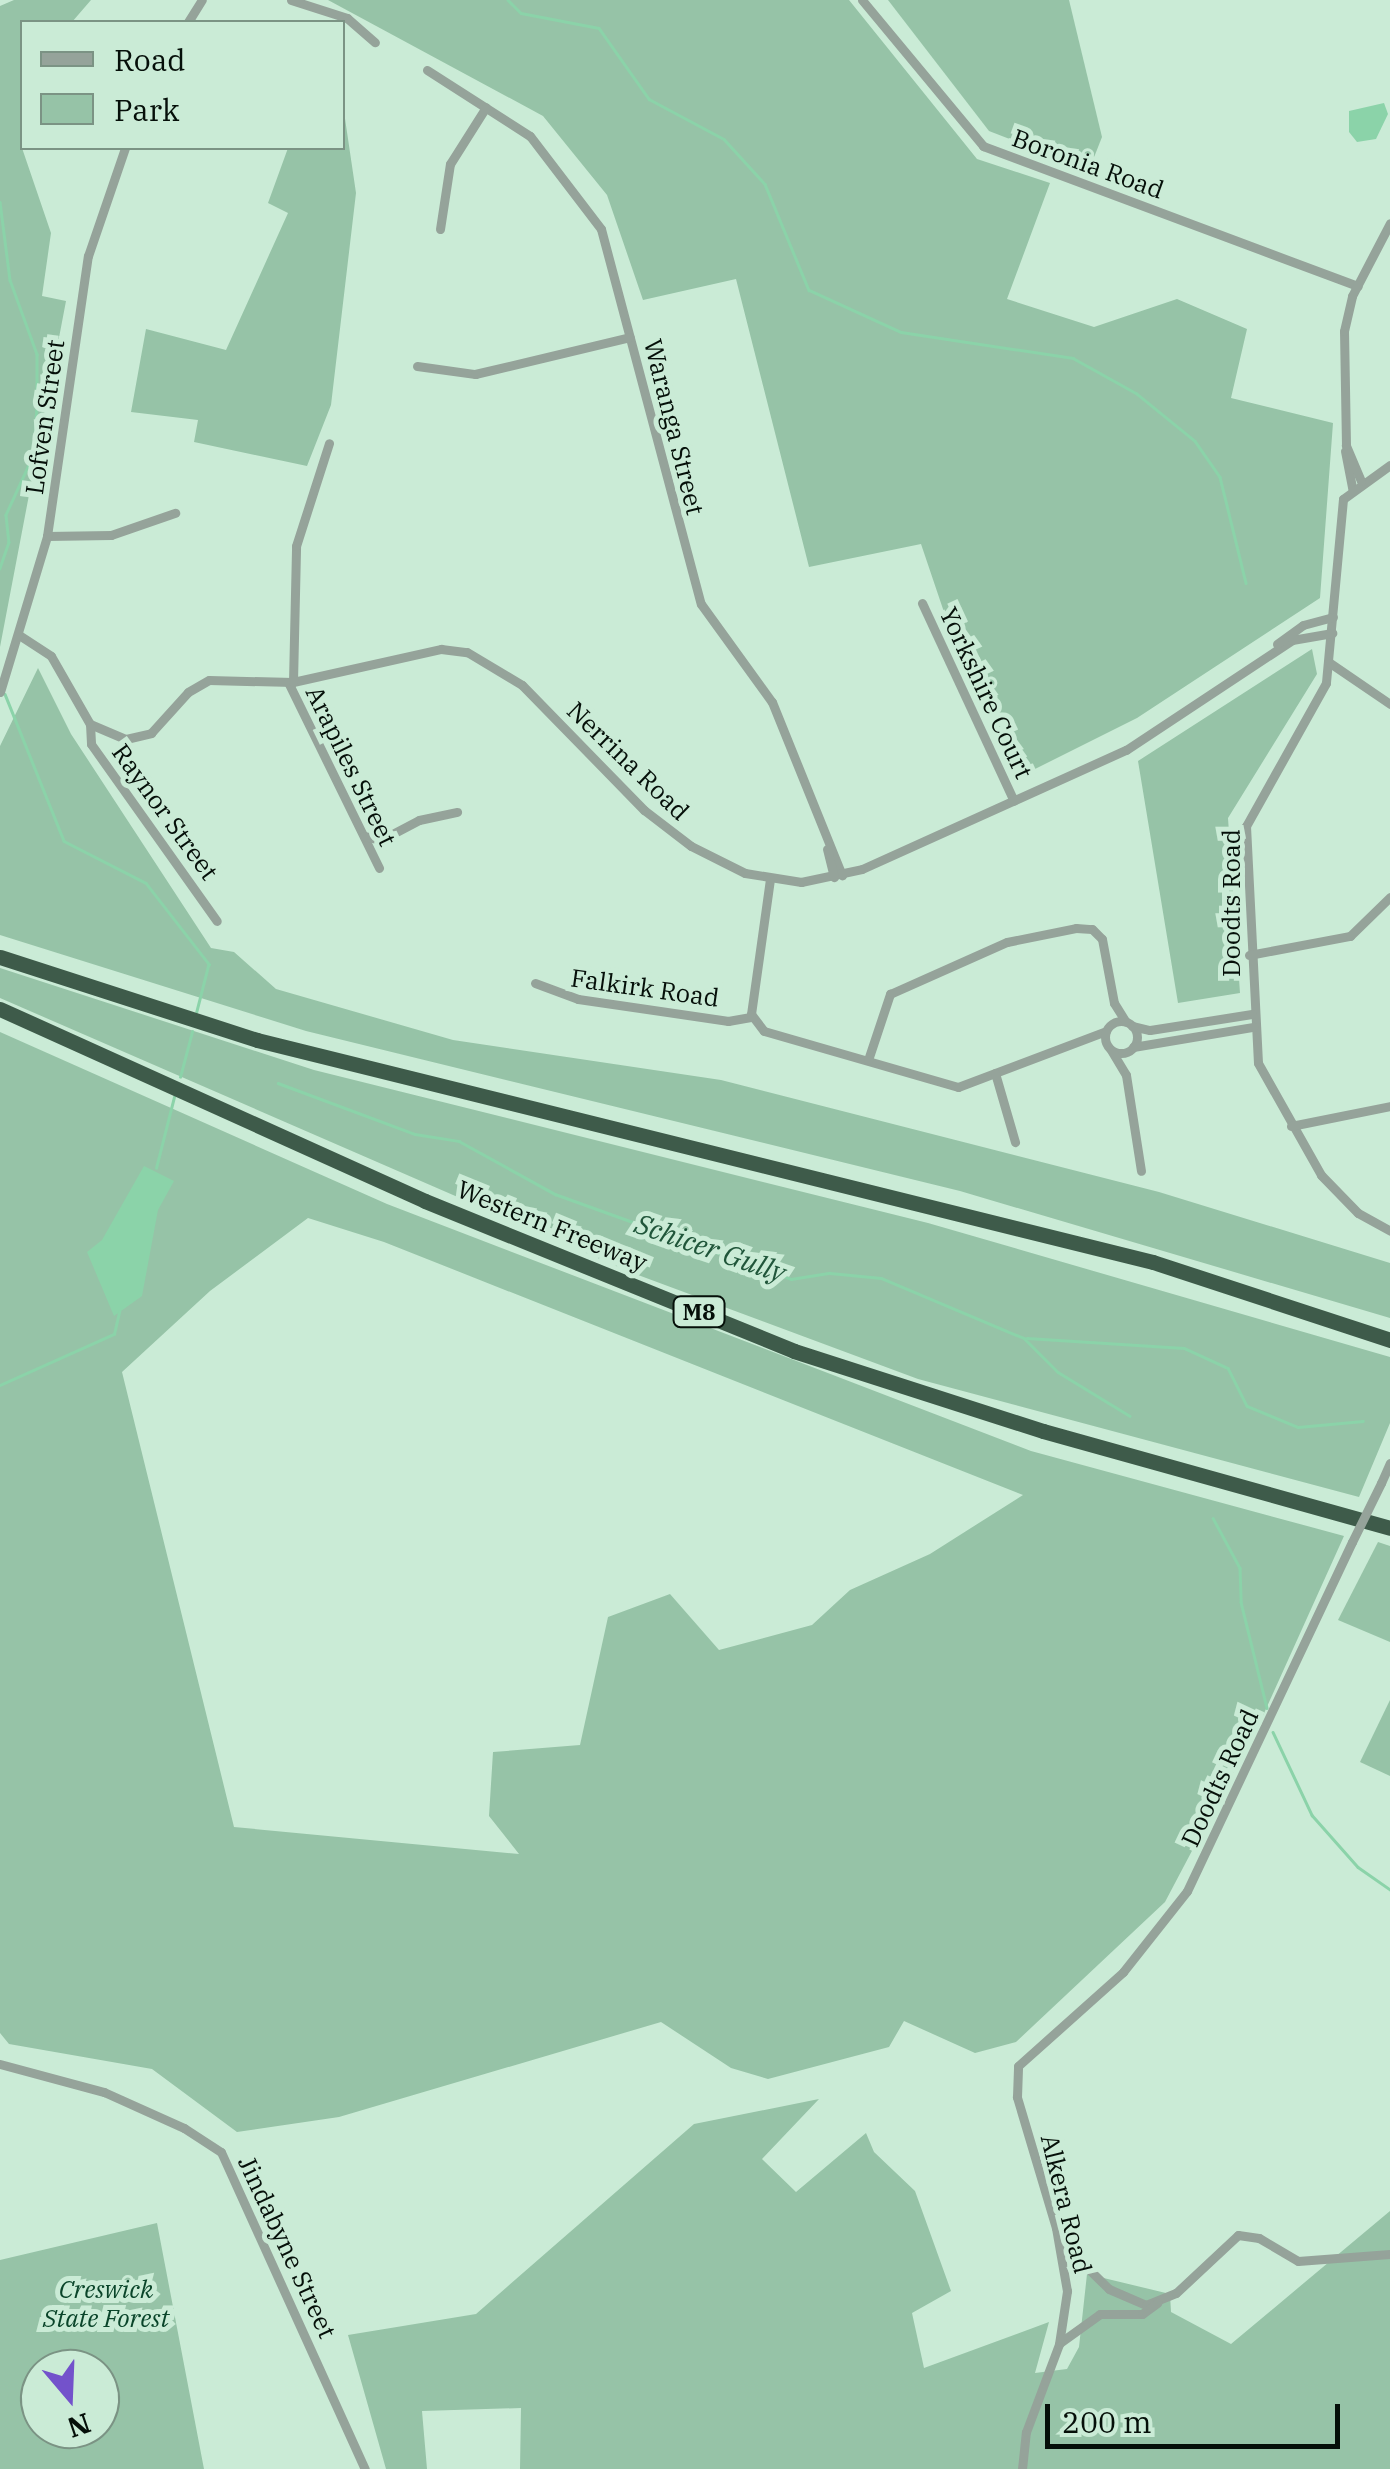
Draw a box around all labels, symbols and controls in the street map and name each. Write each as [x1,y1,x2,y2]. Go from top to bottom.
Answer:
legend [20,20,345,150]
text: Road [114,40,186,79]
text: Park [114,90,180,129]
street label: Boronia Road [1008,123,1168,205]
street label: Waranga Street [638,336,710,518]
street label: Lofven Street [19,338,71,496]
street label: Yorkshire Court [933,603,1039,783]
street label: Arapiles Street [299,681,403,851]
street label: Nerrina Road [561,695,695,827]
street label: Raynor Street [106,738,224,886]
street label: Doodts Road [1216,829,1246,977]
street label: Falkirk Road [569,963,721,1013]
street label: Western Freeway [453,1174,651,1278]
water label: Schicer Gully [630,1207,790,1289]
road number: M8 [672,1295,726,1329]
street label: Doodts Road [1175,1705,1265,1851]
street label: Alkera Road [1034,2131,1098,2277]
street label: Jindabyne Street [232,2151,342,2343]
park label: Creswick State Forest [43,2275,169,2334]
north arrow [20,2349,120,2449]
scale bar [1050,2384,1345,2446]
text: 200 m [1062,2402,1152,2441]
text: N [63,2405,96,2447]

